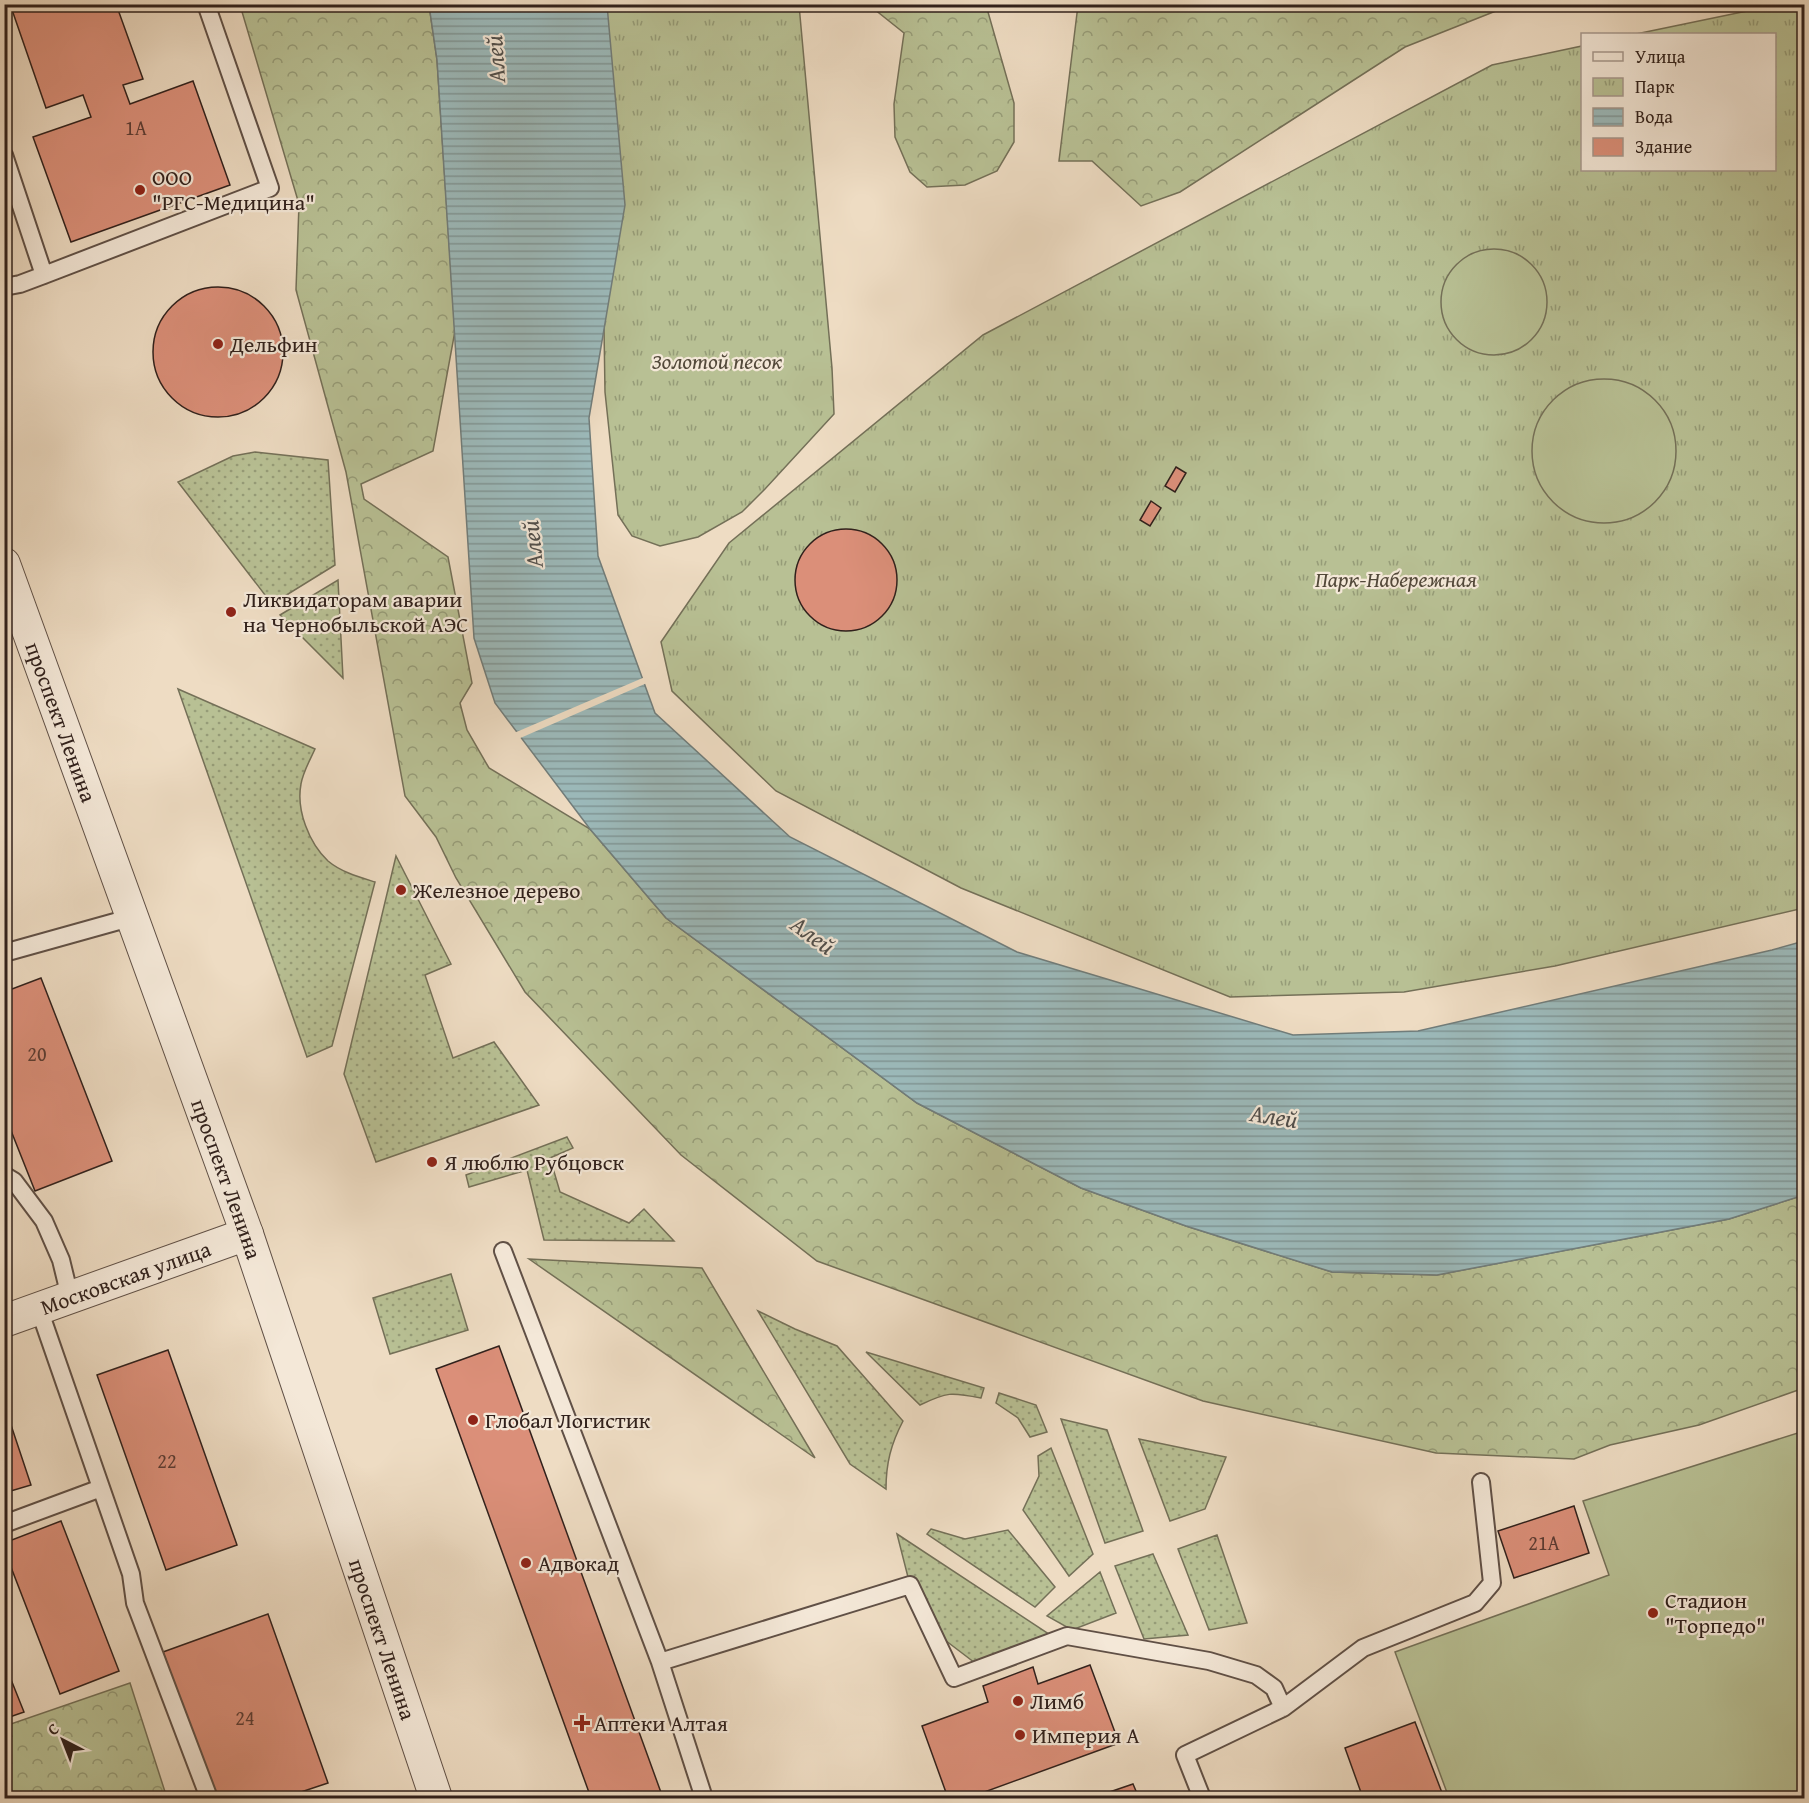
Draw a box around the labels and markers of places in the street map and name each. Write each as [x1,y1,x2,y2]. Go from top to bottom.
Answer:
place label: ООО "РГС-Медицина" [152,161,315,218]
marker: ООО "РГС-Медицина" [133,183,147,197]
place label: Дельфин [229,328,318,360]
marker: Дельфин [211,337,225,351]
place label: Ликвидаторам аварии на Чернобыльской АЭС [243,583,468,640]
marker: Ликвидаторам аварии на Чернобыльской АЭС [224,605,238,619]
place label: Железное дерево [412,874,580,906]
marker: Железное дерево [394,883,408,897]
place label: Я люблю Рубцовск [443,1146,624,1178]
marker: Я люблю Рубцовск [425,1155,439,1169]
place label: Глобал Логистик [485,1404,651,1436]
marker: Глобал Логистик [466,1413,480,1427]
place label: Адвокад [538,1547,619,1579]
marker: Адвокад [519,1556,533,1570]
place label: Стадион "Торпедо" [1665,1584,1766,1641]
marker: Стадион "Торпедо" [1646,1606,1660,1620]
place label: Лимб [1030,1685,1084,1717]
marker: Лимб [1011,1694,1025,1708]
place label: Аптеки Алтая [594,1707,728,1739]
marker: Аптеки Алтая [575,1716,589,1730]
place label: Империя А [1032,1719,1140,1751]
marker: Империя А [1013,1728,1027,1742]

